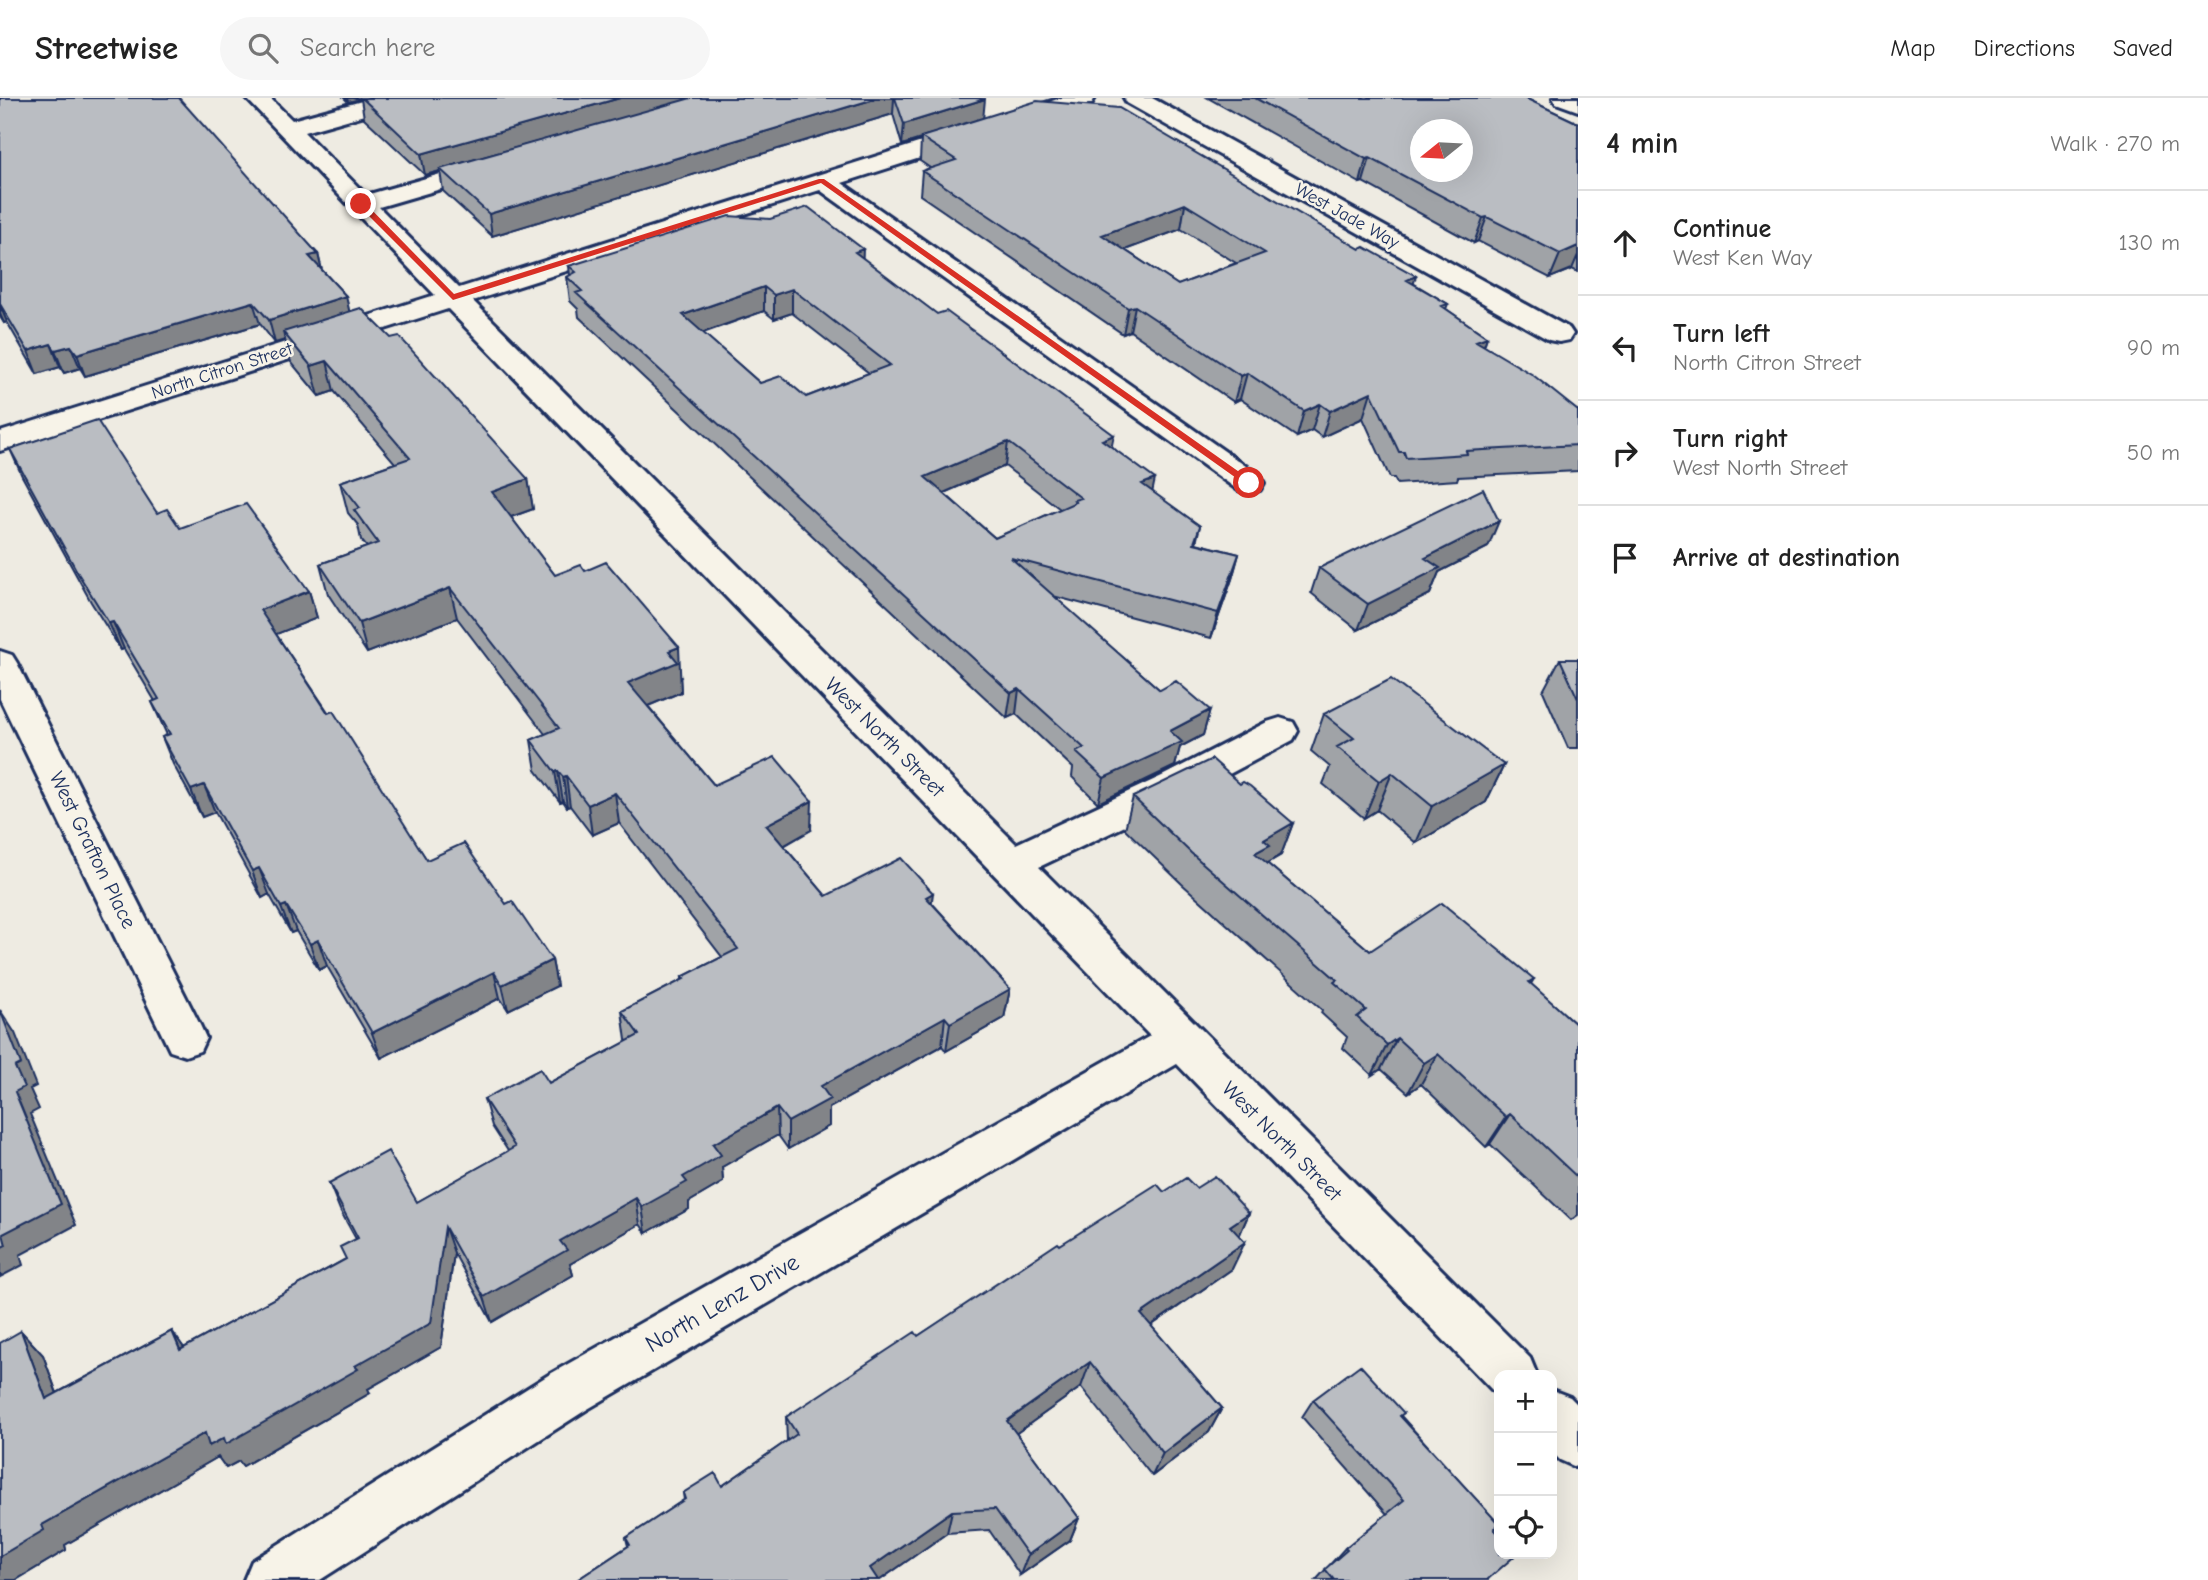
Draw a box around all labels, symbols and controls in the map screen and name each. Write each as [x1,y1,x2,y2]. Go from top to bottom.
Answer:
search box [220,17,710,80]
text: Streetwise [35,29,178,67]
icon: search [244,29,282,67]
text: Search here [300,33,435,63]
text: Map [1890,34,1936,62]
text: Directions [1974,34,2075,62]
text: Saved [2113,34,2173,62]
north arrow [1410,119,1473,182]
text: 4 min [1606,126,1678,161]
text: Walk · 270 m [2051,130,2180,157]
street label: West Jade Way [1291,179,1404,254]
route end [345,188,376,219]
text: Continue [1673,214,1771,244]
icon: ahead [1606,224,1644,262]
text: 130 m [2119,229,2180,256]
text: West Ken Way [1673,244,1812,271]
text: Turn left [1673,319,1770,349]
icon: left [1606,329,1644,367]
text: 90 m [2127,334,2180,361]
street label: North Citron Street [149,338,296,404]
text: North Citron Street [1673,349,1861,376]
text: Turn right [1673,424,1787,454]
icon: right [1606,434,1644,472]
text: 50 m [2127,439,2180,466]
text: West North Street [1673,454,1847,481]
route start [1233,467,1264,498]
icon: arrive [1606,539,1644,577]
text: Arrive at destination [1673,543,1900,573]
street label: West North Street [820,672,950,802]
street label: West Grafton Place [45,768,141,932]
street label: West North Street [1217,1076,1347,1206]
street label: North Lenz Drive [640,1248,804,1358]
map controls [1494,1370,1557,1559]
button: + [1494,1370,1557,1433]
button: − [1494,1433,1557,1496]
button: locate [1494,1496,1557,1559]

